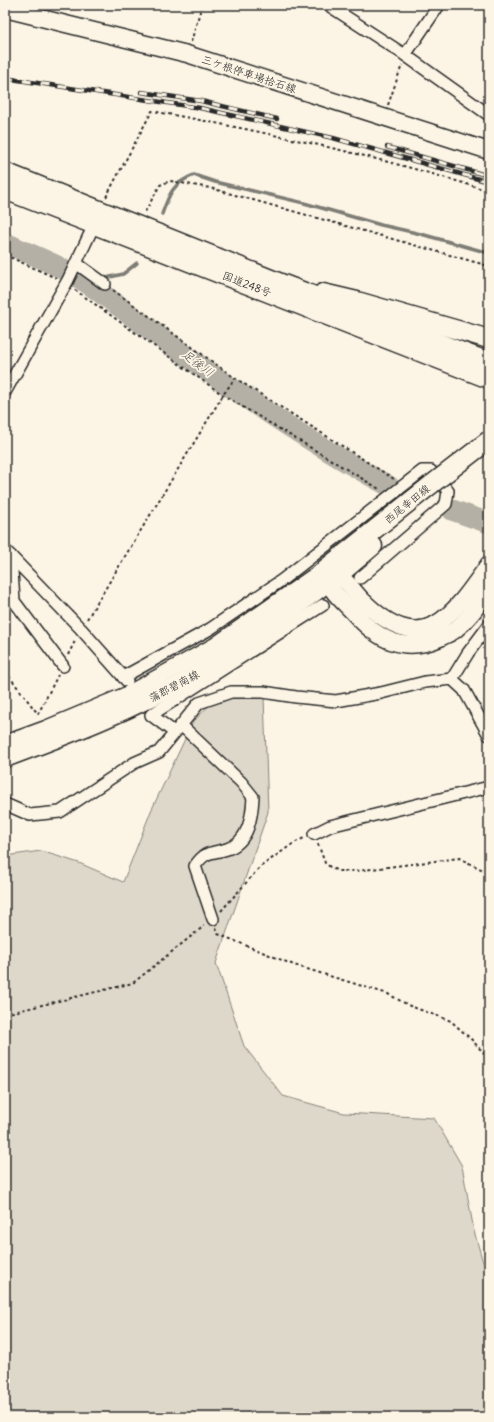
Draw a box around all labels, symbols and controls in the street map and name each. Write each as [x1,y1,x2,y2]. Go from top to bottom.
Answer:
street label: 三ケ根停車場拾石線 [200,52,298,96]
street label: 国道248号 [220,268,274,300]
water label: 足後川 [179,346,217,380]
street label: 西尾幸田線 [381,481,433,527]
street label: 蒲郡碧南線 [146,667,202,705]

